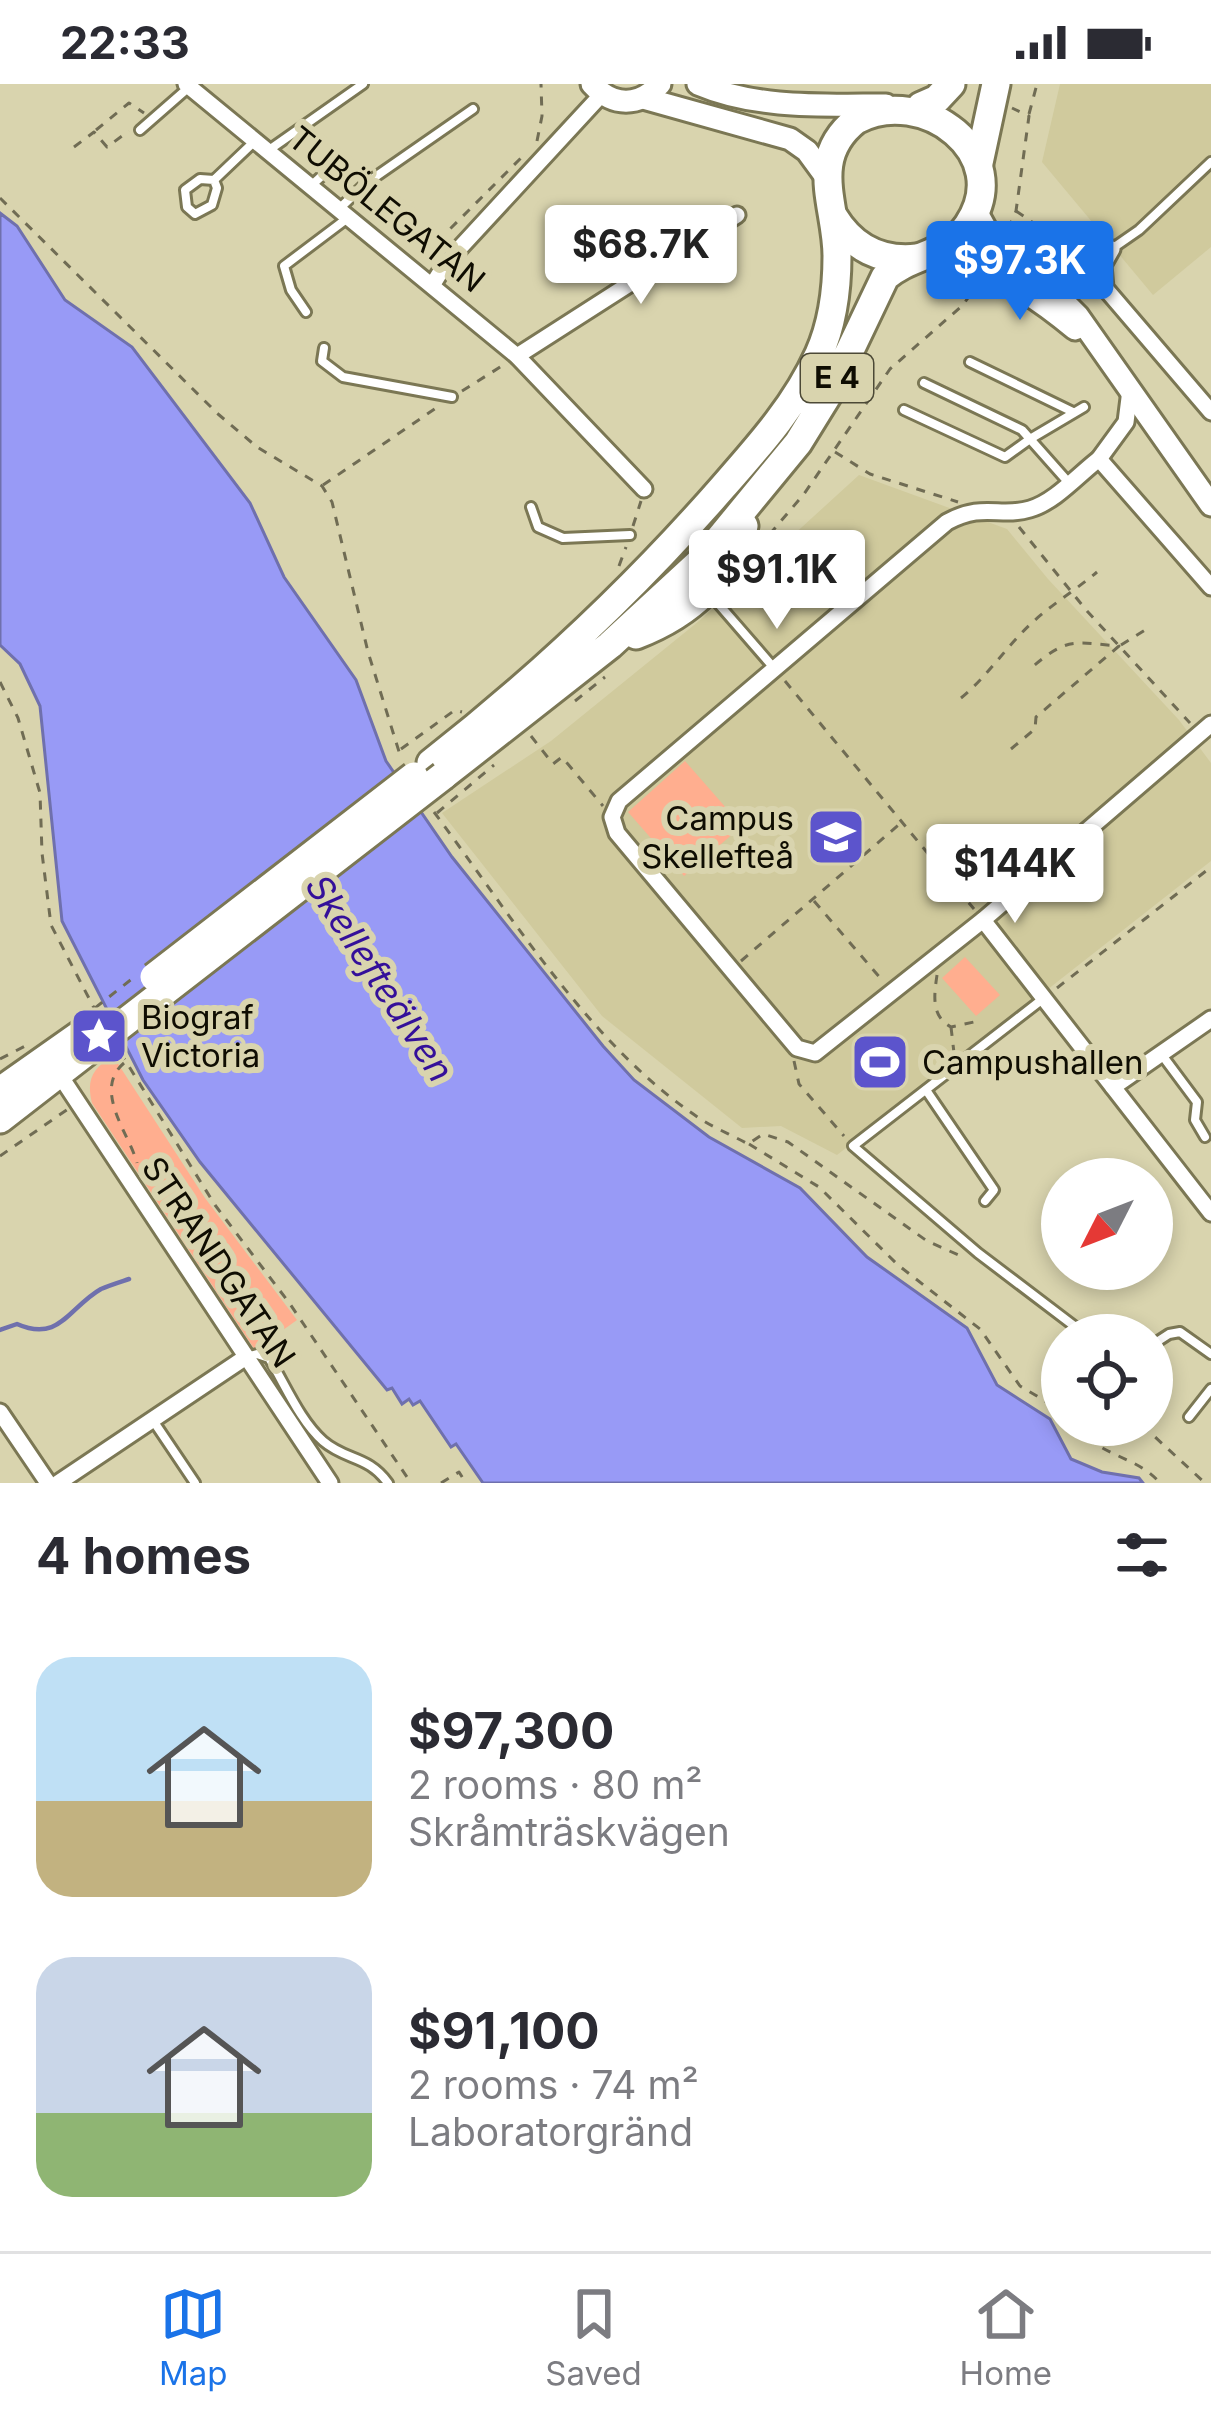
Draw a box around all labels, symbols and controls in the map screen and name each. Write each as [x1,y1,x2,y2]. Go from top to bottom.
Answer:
text: 22:33 [60,15,190,70]
street label: TUBÖLEGATAN [281,118,493,300]
pin: $68.7K [543,205,739,307]
text: $68.7K [572,220,710,267]
pin: $97.3K [922,221,1118,323]
text: $97.3K [953,236,1087,283]
road number: E 4 [801,354,873,402]
pin: $91.1K [679,530,875,632]
text: $91.1K [716,545,838,592]
place label: Campus Skellefteå [641,798,794,876]
school or university icon: Campus Skellefteå [805,806,867,868]
pin: $144K [931,824,1099,926]
text: $144K [953,839,1077,886]
water label: Skellefteälven [297,866,463,1090]
place label: Biograf Victoria [141,997,260,1075]
place icon: Biograf Victoria [68,1005,130,1067]
sports icon: Campushallen [849,1031,911,1093]
place label: Campushallen [922,1042,1143,1082]
street label: STRANDGATAN [134,1149,304,1375]
north arrow [1041,1158,1173,1290]
map controls [1041,1158,1173,1446]
button: locate [1041,1314,1173,1446]
icon: filters [1109,1522,1175,1588]
text: 4 homes [36,1525,251,1586]
text: $97,300 [408,1700,614,1761]
icon: home [132,1705,276,1849]
text: 2 rooms · 80 m² [408,1761,703,1808]
text: Skråmträskvägen [408,1808,730,1855]
text: $91,100 [408,2000,600,2061]
icon: home [132,2005,276,2149]
text: 2 rooms · 74 m² [408,2061,699,2108]
text: Laboratorgränd [408,2108,693,2155]
tab: Map [159,2281,227,2393]
tab: Saved [545,2281,642,2393]
tab: Home [960,2281,1052,2393]

